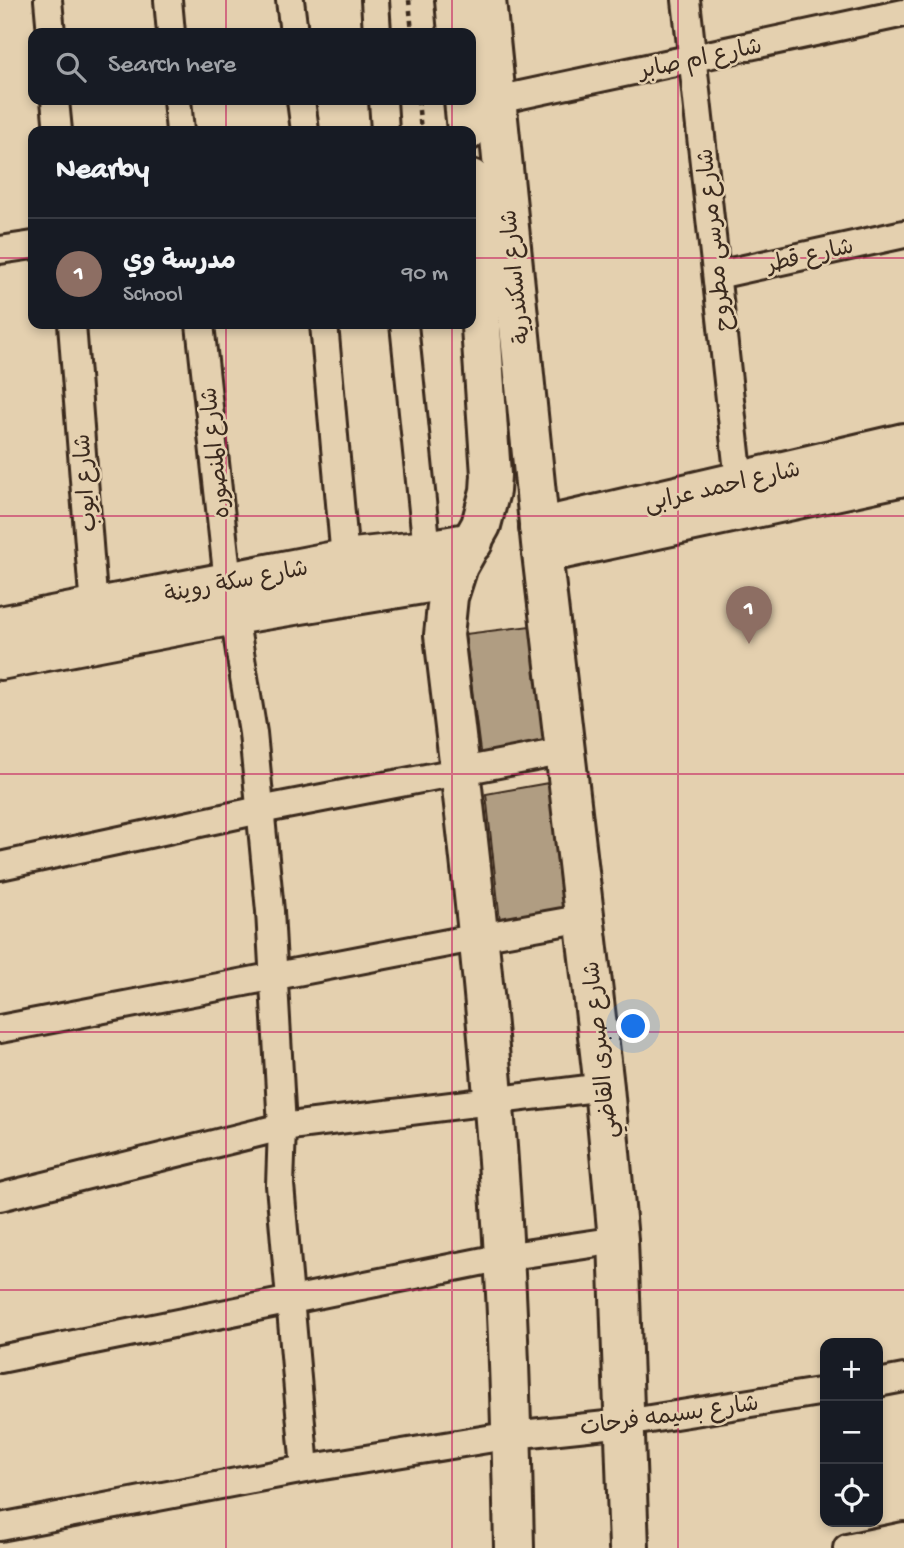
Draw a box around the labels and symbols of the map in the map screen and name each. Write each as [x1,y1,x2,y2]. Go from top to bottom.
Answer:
street label: شارع ام صابر [635,34,765,88]
street label: شارع مرسى مطروح [693,147,740,332]
street label: شارع اسكندرية [497,208,538,345]
street label: شارع قطر [763,234,857,281]
street label: شارع المنصوره [197,386,238,520]
street label: شارع ايوب [71,433,104,533]
street label: شارع احمد عرابى [642,457,803,519]
street label: شارع سكة روينة [163,556,311,611]
pin: 1 [726,586,772,644]
street label: شارع صبرى القاضي [580,959,629,1140]
your location [616,1009,650,1043]
street label: شارع بسيمه فرحات [578,1392,761,1443]

